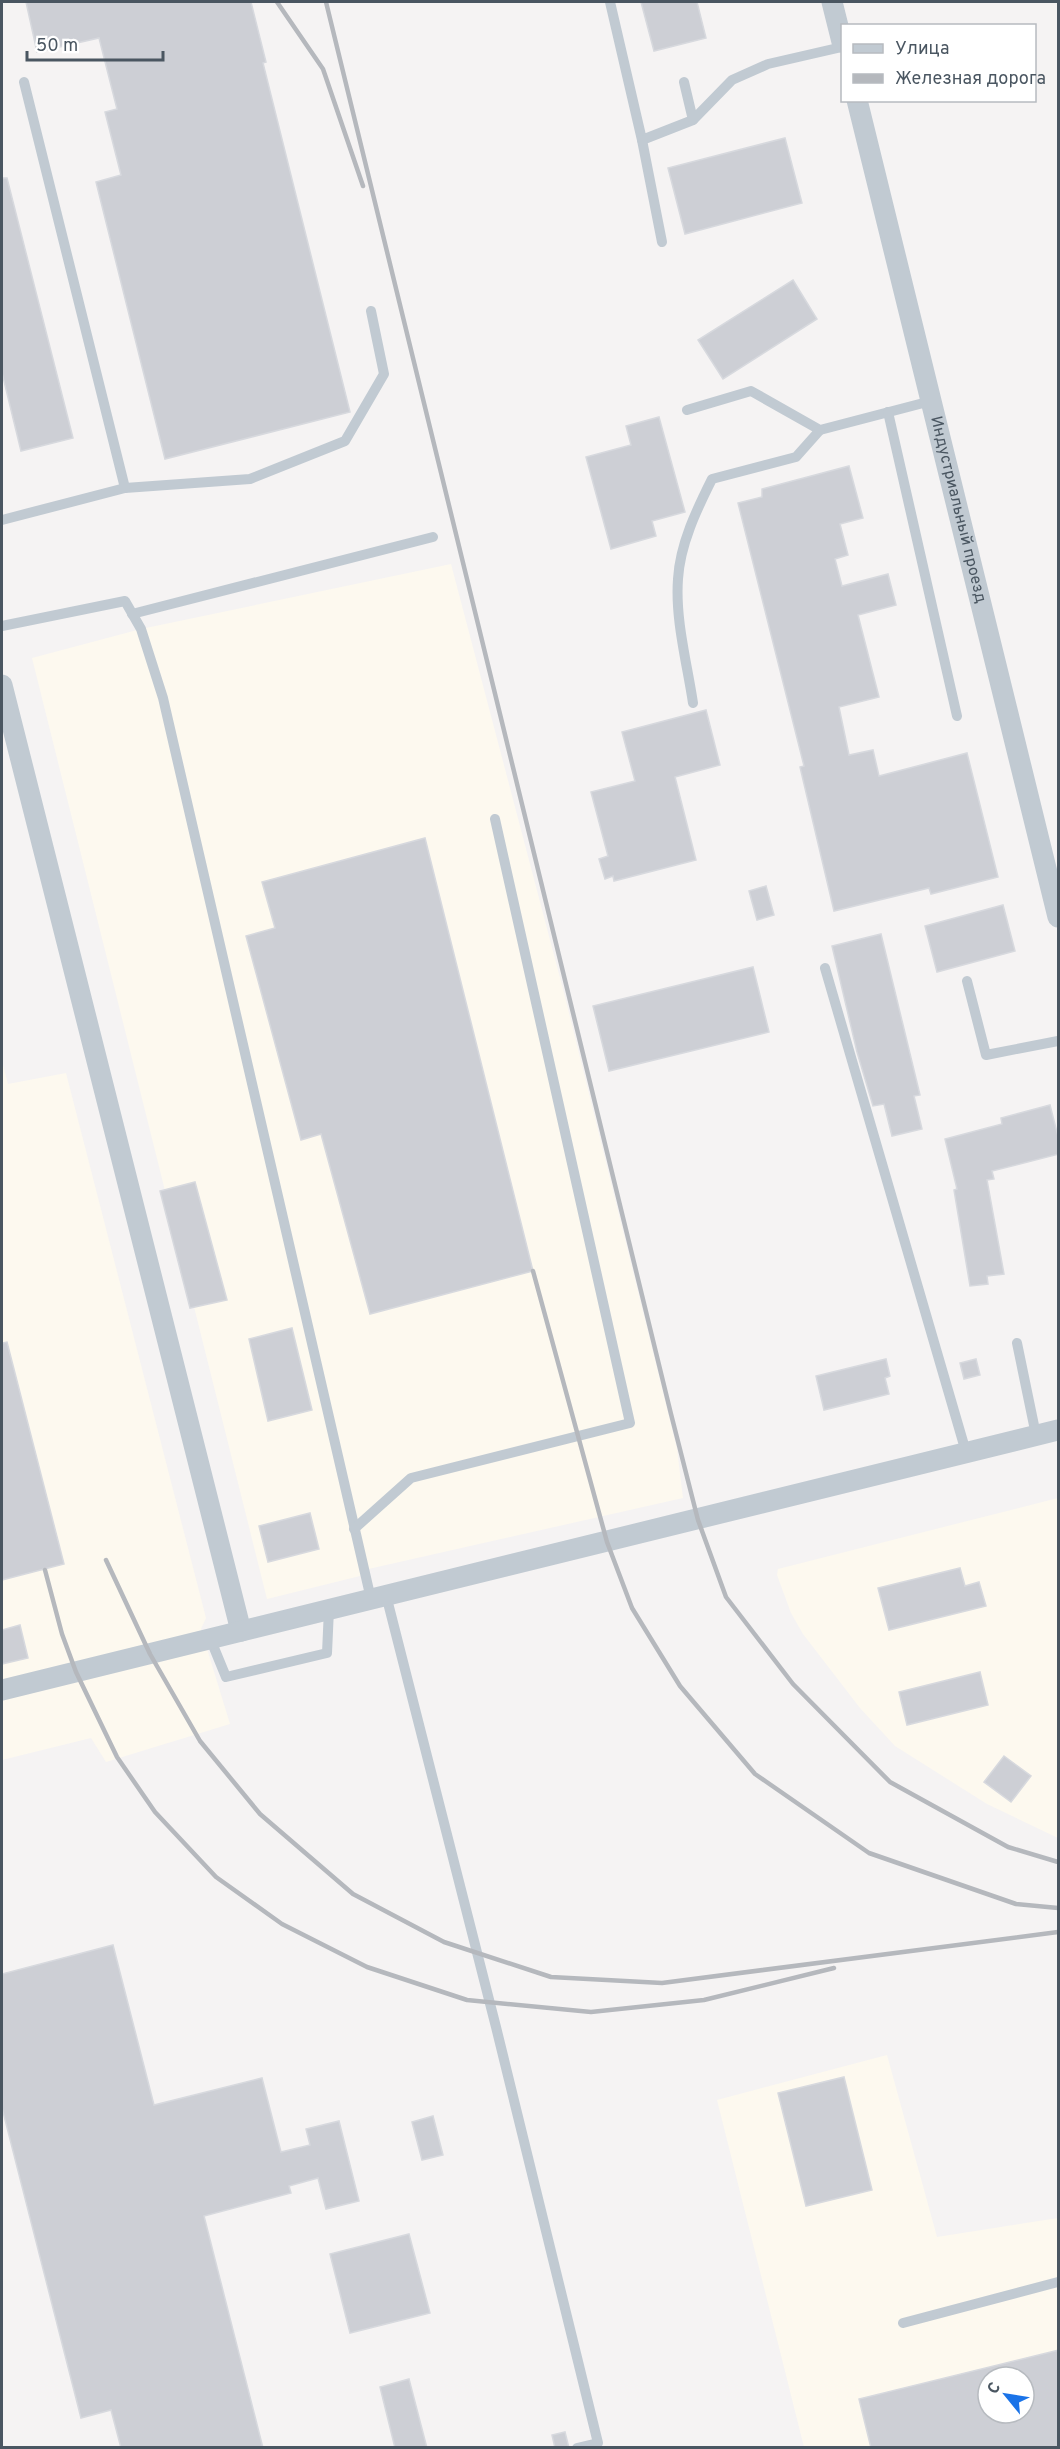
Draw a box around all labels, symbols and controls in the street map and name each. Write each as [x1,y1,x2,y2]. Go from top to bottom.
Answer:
scale bar [27,24,164,62]
legend [841,24,1036,102]
text: 50 m [36,35,78,58]
text: Улица [895,38,949,61]
text: Железная дорога [895,68,1046,91]
street label: Индустриальный проезд [925,414,990,605]
north arrow [976,2365,1036,2425]
text: С [984,2379,1006,2398]

